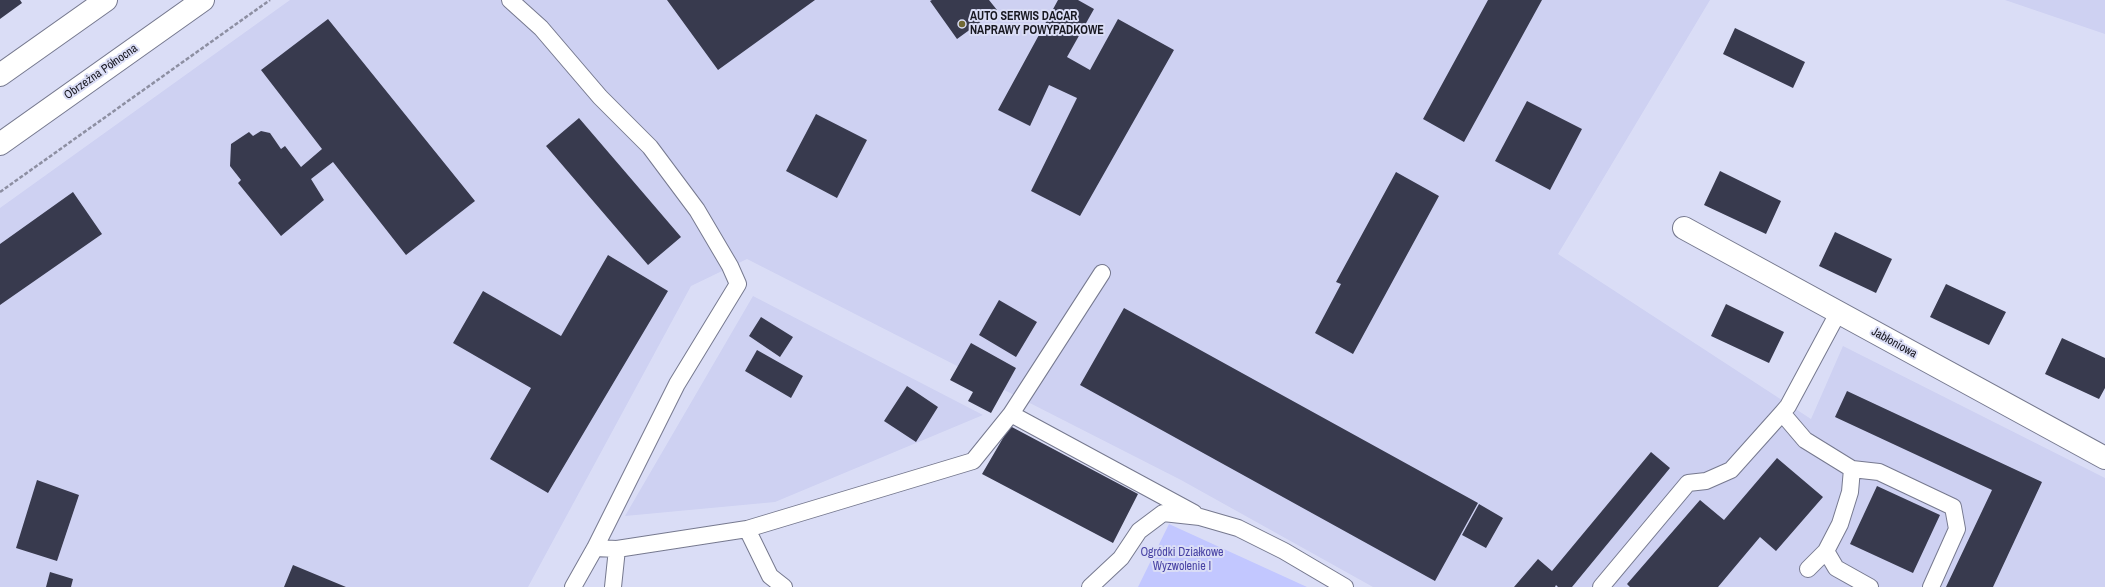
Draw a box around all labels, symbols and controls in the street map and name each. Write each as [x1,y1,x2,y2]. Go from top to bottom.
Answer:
place label: AUTO SERWIS DACAR NAPRAWY POWYPADKOWE [970,10,1104,38]
marker: AUTO SERWIS DACAR NAPRAWY POWYPADKOWE [957,19,967,29]
street label: Obrzeżna Północna [61,41,141,103]
street label: Jabłoniowa [1869,325,1919,361]
park label: Ogródki Działkowe Wyzwolenie I [1140,546,1224,574]

